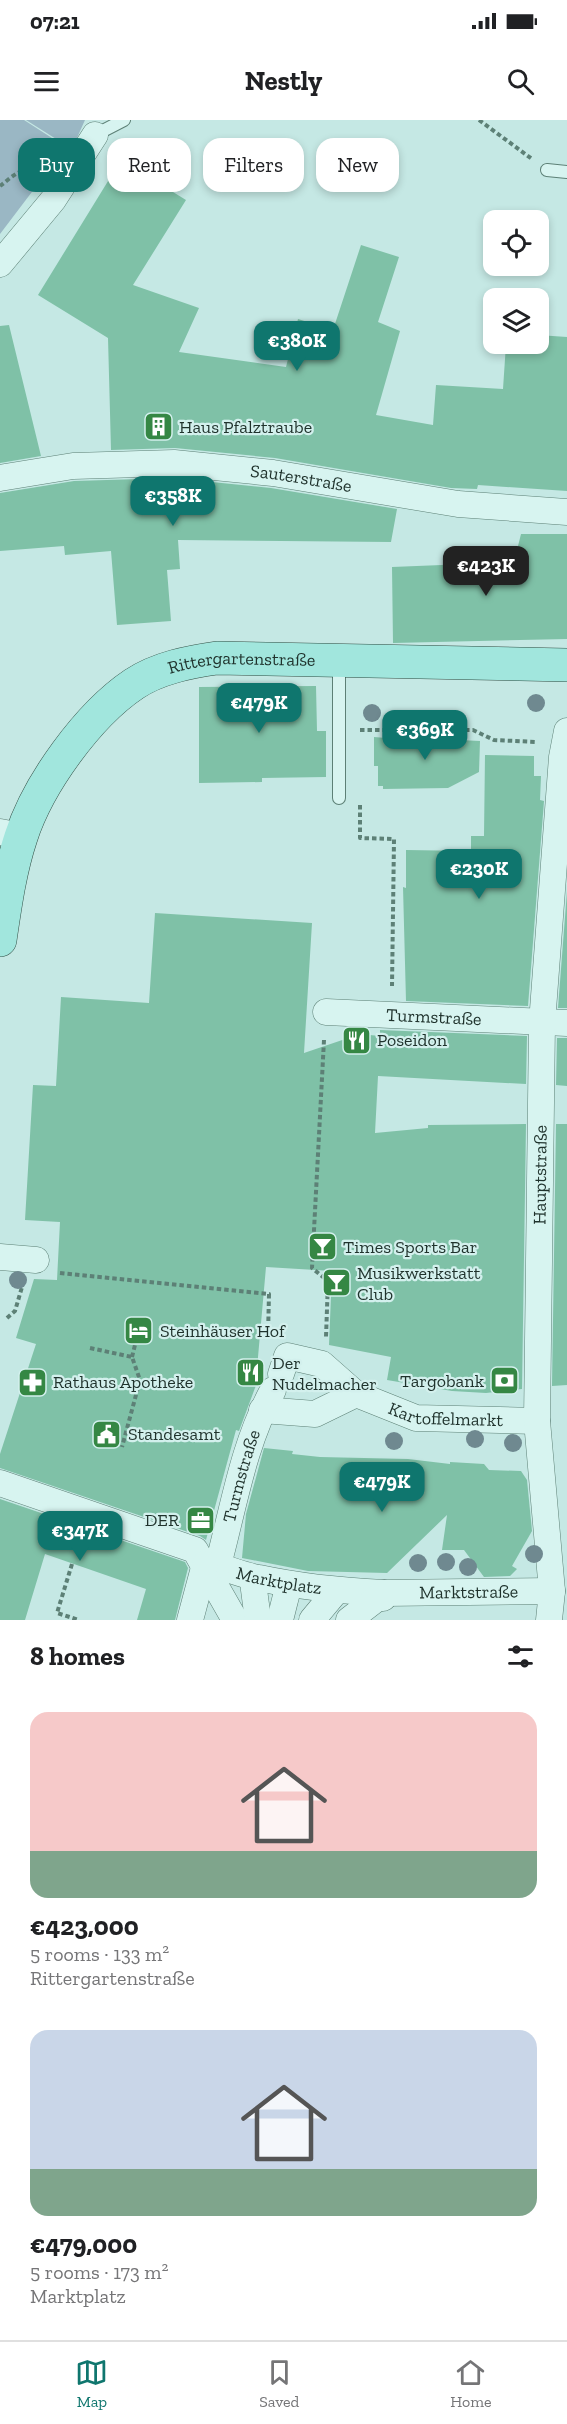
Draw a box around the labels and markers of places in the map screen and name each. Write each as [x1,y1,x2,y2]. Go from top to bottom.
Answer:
pin: €380K [255,321,339,372]
building icon: Haus Pfalztraube [142,411,174,443]
place label: Haus Pfalztraube [179,416,312,438]
pin: €358K [131,476,215,527]
pin: €423K [444,546,528,597]
pin: €479K [217,683,301,734]
pin: €369K [383,710,467,761]
pin: €230K [437,849,521,900]
restaurant icon: Poseidon [340,1024,372,1056]
place label: Poseidon [377,1029,448,1051]
bar icon: Times Sports Bar [306,1231,338,1263]
place label: Times Sports Bar [343,1236,477,1258]
place label: Musikwerkstatt Club [357,1262,481,1305]
bar icon: Musikwerkstatt Club [320,1267,352,1299]
hotel icon: Steinhäuser Hof [123,1315,155,1347]
place label: Steinhäuser Hof [160,1320,286,1342]
place label: Der Nudelmacher [272,1352,377,1395]
restaurant icon: Der Nudelmacher [235,1357,267,1389]
bank icon: Targobank [489,1365,521,1397]
pharmacy icon: Rathaus Apotheke [16,1366,48,1398]
place label: Targobank [400,1370,485,1392]
place label: Rathaus Apotheke [53,1371,193,1393]
public building icon: Standesamt [91,1418,123,1450]
place label: Standesamt [128,1423,221,1445]
pin: €479K [340,1462,424,1513]
office icon: DER [184,1504,216,1536]
place label: DER [145,1509,179,1531]
pin: €347K [38,1511,122,1562]

